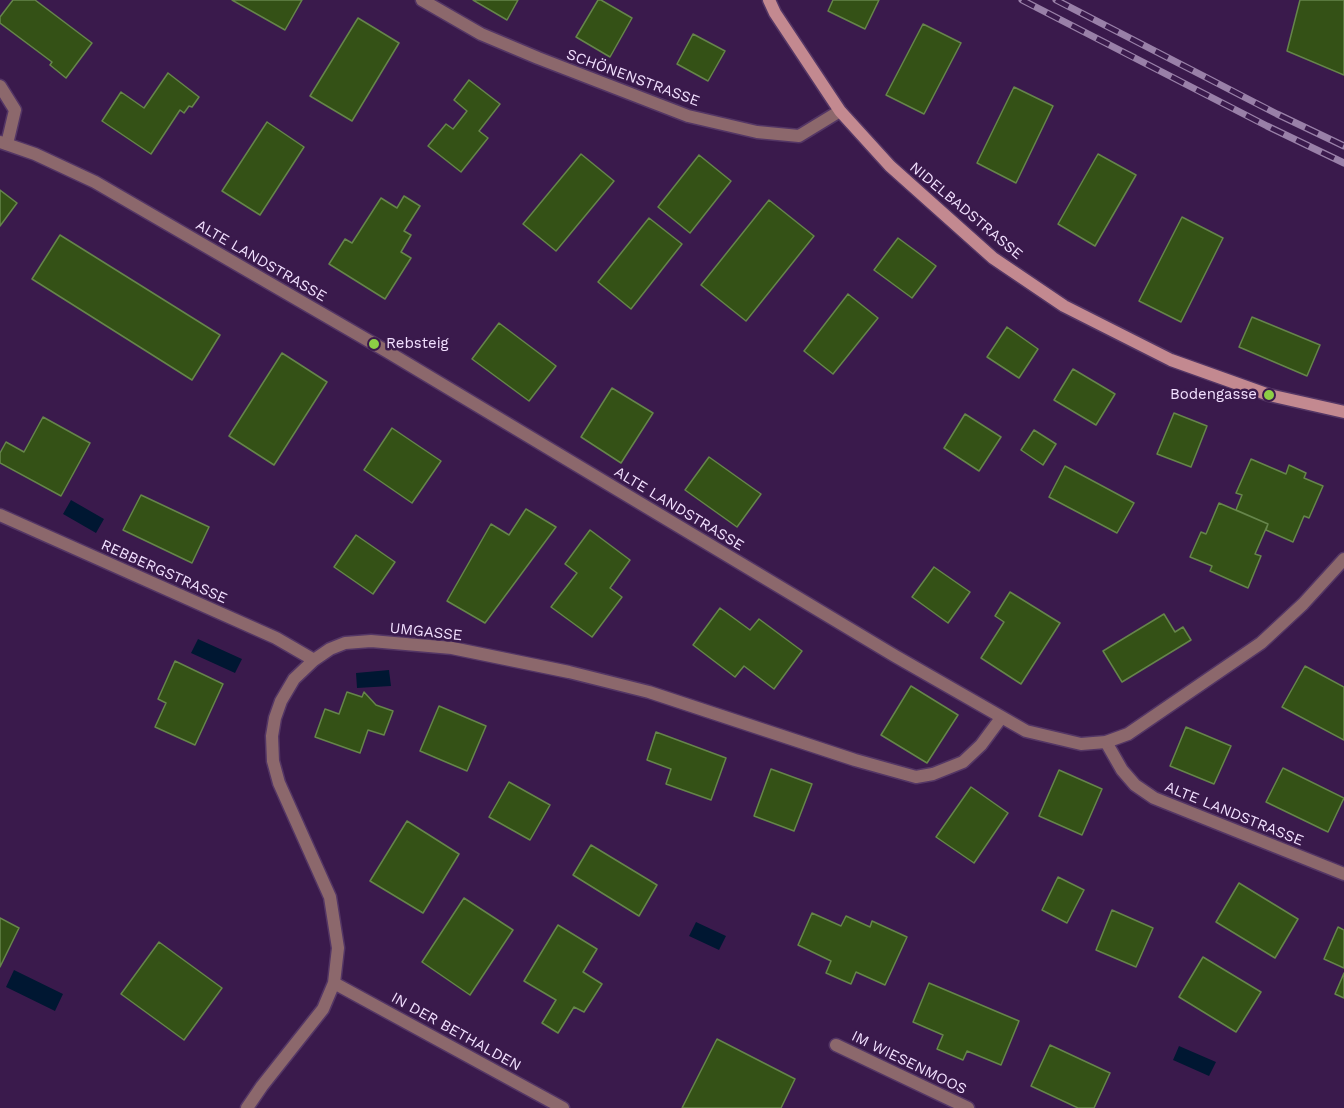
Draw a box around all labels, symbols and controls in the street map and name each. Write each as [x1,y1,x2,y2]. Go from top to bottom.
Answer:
street label: SCHÖNENSTRASSE [564,46,702,110]
street label: NIDELBADSTRASSE [906,158,1026,264]
street label: ALTE LANDSTRASSE [192,216,330,306]
place label: Rebsteig [386,335,449,353]
marker: Rebsteig [367,337,381,351]
place label: Bodengasse [1170,386,1257,404]
marker: Bodengasse [1262,388,1276,402]
street label: ALTE LANDSTRASSE [611,463,747,555]
street label: REBBERGSTRASSE [98,536,230,608]
street label: UMGASSE [389,619,463,645]
street label: ALTE LANDSTRASSE [1162,778,1306,850]
street label: IN DER BETHALDEN [388,989,524,1075]
street label: IM WIESENMOOS [848,1027,970,1099]

